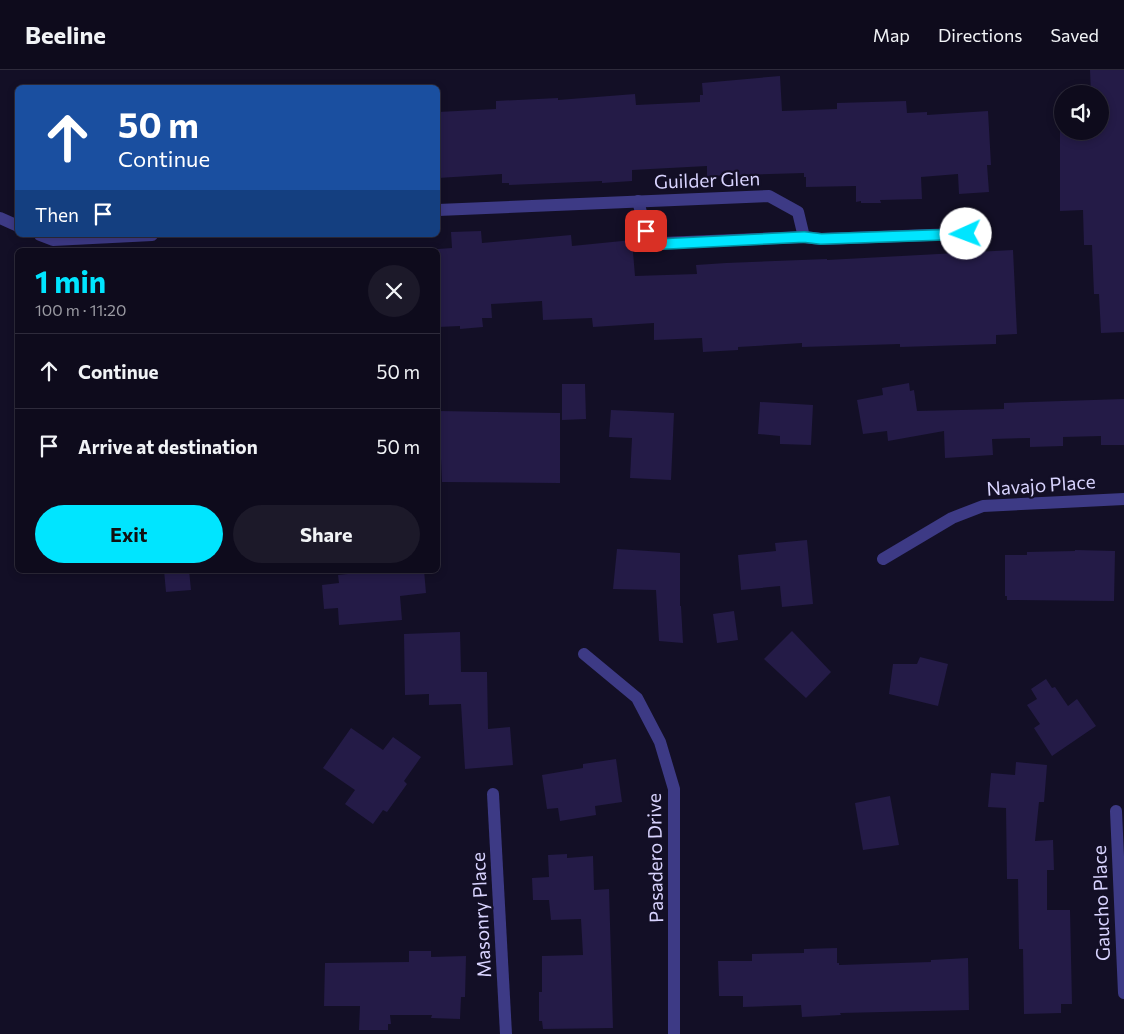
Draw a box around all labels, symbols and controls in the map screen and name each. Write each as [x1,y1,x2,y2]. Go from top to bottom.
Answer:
text: Beeline [25,20,106,49]
text: Map [873,24,910,46]
text: Directions [938,24,1022,46]
text: Saved [1050,24,1099,46]
map controls [1054,85,1109,140]
button: sound [1054,85,1109,140]
text: 50 m [118,102,199,145]
icon: ahead [35,105,100,170]
text: Continue [118,145,210,172]
street label: Guilder Glen [654,166,760,193]
icon: arrive [89,200,117,228]
text: Then [35,203,79,226]
position arrow [939,207,991,259]
pin [625,210,667,252]
icon: arrive [632,217,660,245]
text: 1 min [35,262,106,299]
button: close [368,265,420,317]
text: 100 m · 11:20 [35,300,126,319]
icon: ahead [35,357,63,385]
text: Continue [78,360,158,383]
text: 50 m [376,360,420,383]
icon: arrive [35,432,63,460]
text: Arrive at destination [78,435,258,458]
text: 50 m [376,435,420,458]
street label: Navajo Place [986,469,1096,500]
button: Exit [35,505,223,563]
button: Share [233,505,420,563]
street label: Pasadero Drive [642,793,667,923]
street label: Gaucho Place [1087,845,1114,961]
street label: Masonry Place [466,852,495,979]

